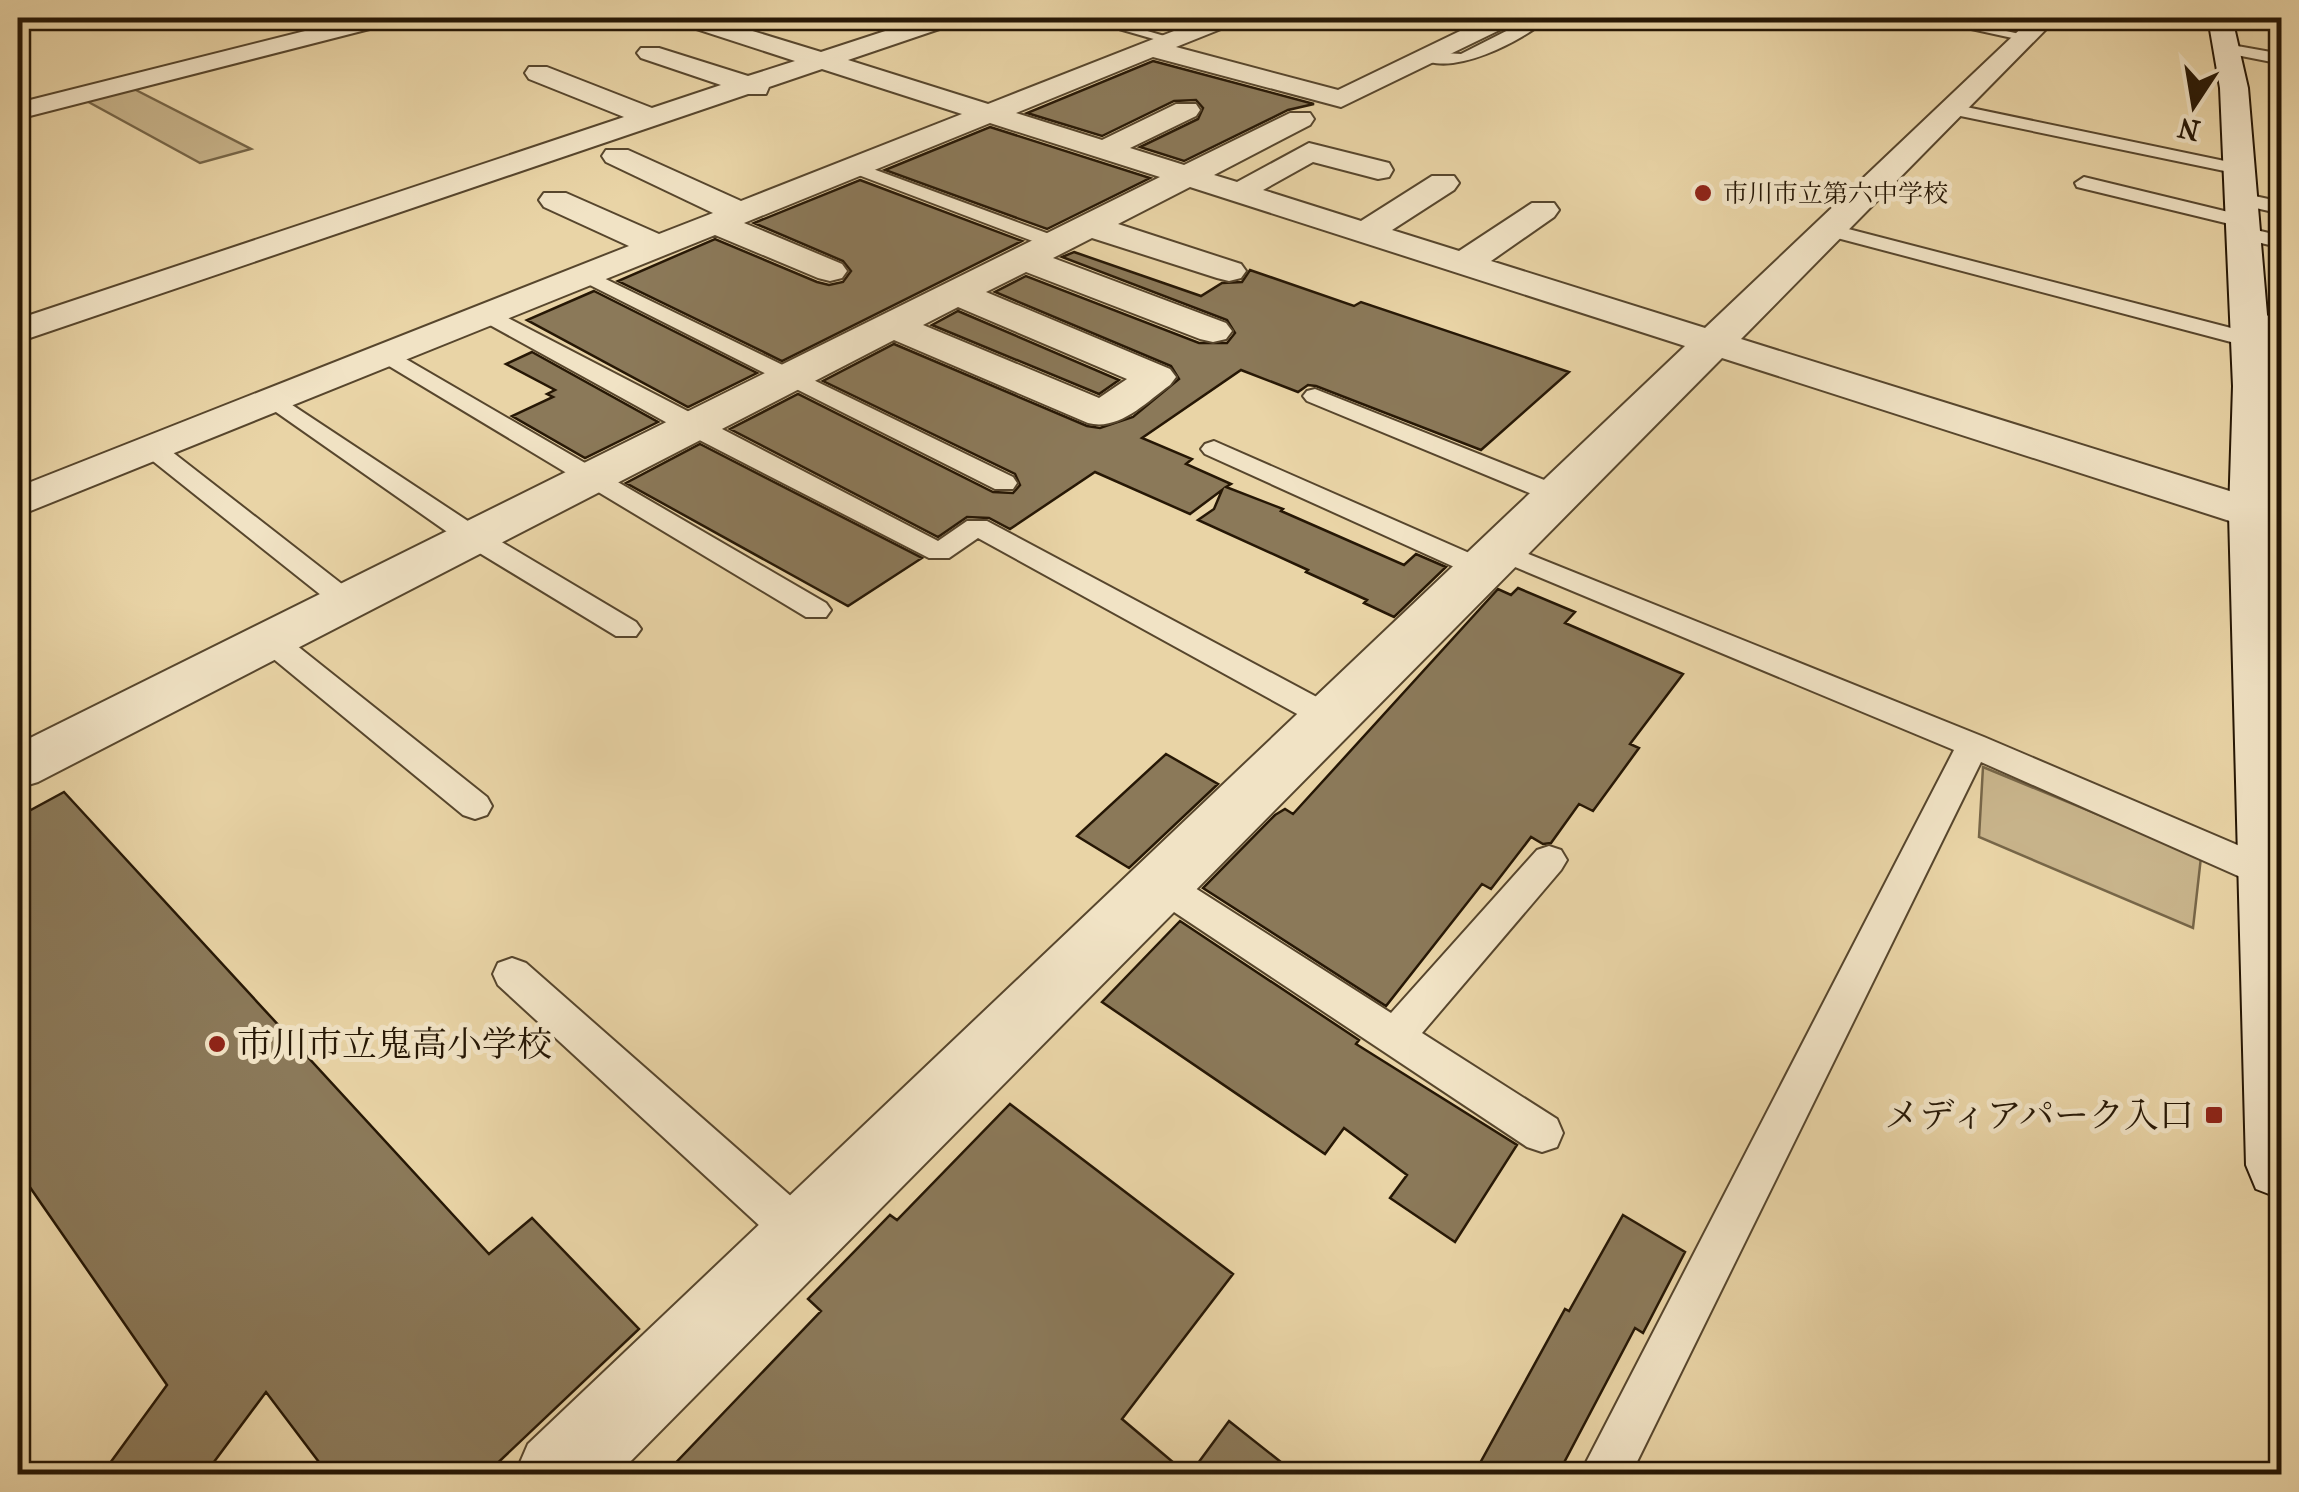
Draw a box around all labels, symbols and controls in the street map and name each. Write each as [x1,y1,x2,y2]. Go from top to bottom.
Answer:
north arrow [2144,55,2244,155]
text: N [2174,110,2203,147]
place label: 市川市立第六中学校 [1723,179,1948,208]
marker: 市川市立第六中学校 [1692,182,1714,204]
place label: 市川市立鬼高小学校 [237,1024,552,1065]
marker: 市川市立鬼高小学校 [206,1033,228,1055]
place label: メディアパーク入口 [1885,1095,2194,1136]
marker: メディアパーク入口 [2203,1104,2225,1126]

